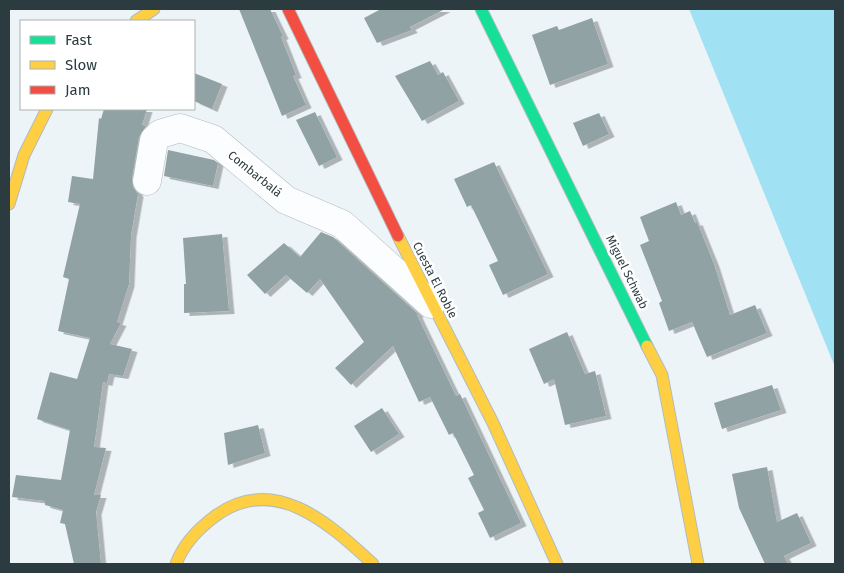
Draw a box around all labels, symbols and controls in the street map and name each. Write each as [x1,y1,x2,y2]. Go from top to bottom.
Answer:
legend [20,20,195,110]
text: Fast [65,31,92,49]
text: Slow [65,56,97,74]
text: Jam [65,81,91,99]
street label: Combarbalá [225,148,285,200]
street label: Miguel Schwab [603,233,651,311]
street label: Cuesta El Roble [410,239,460,321]

